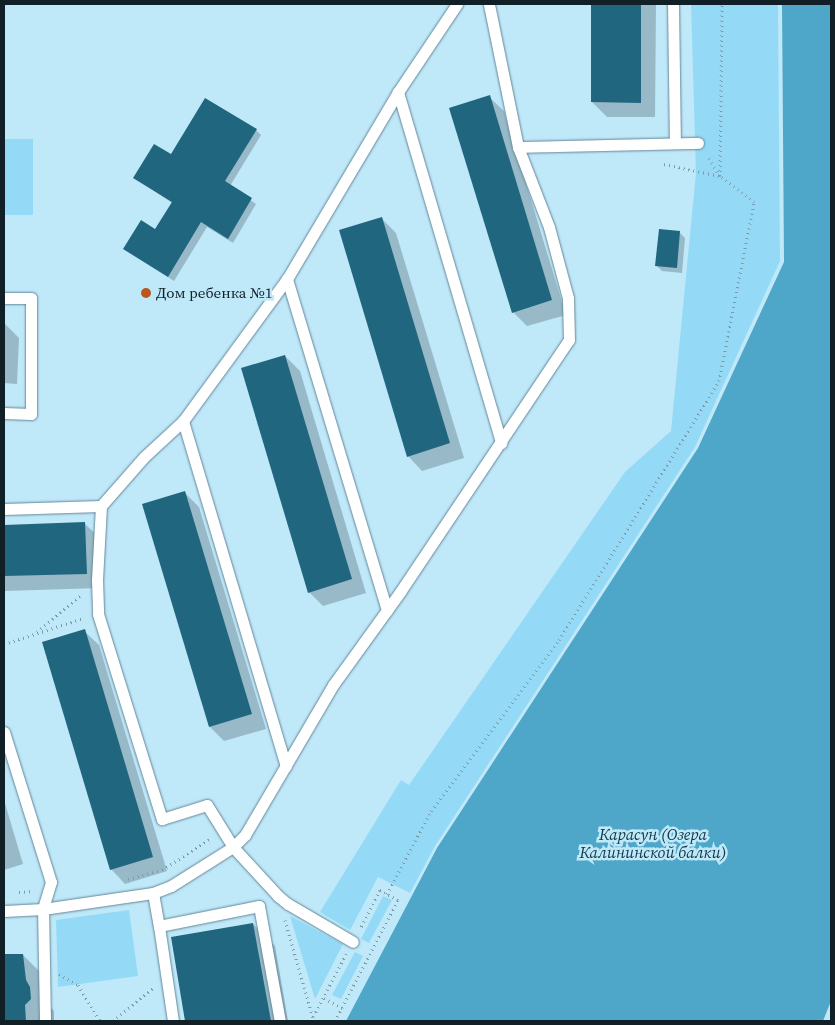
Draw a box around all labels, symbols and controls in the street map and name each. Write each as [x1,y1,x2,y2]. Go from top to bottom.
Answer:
place label: Дом ребенка №1 [156,284,273,302]
marker: Дом ребенка №1 [140,287,152,299]
water label: Карасун (Озера Калининской балки) [579,824,727,862]

